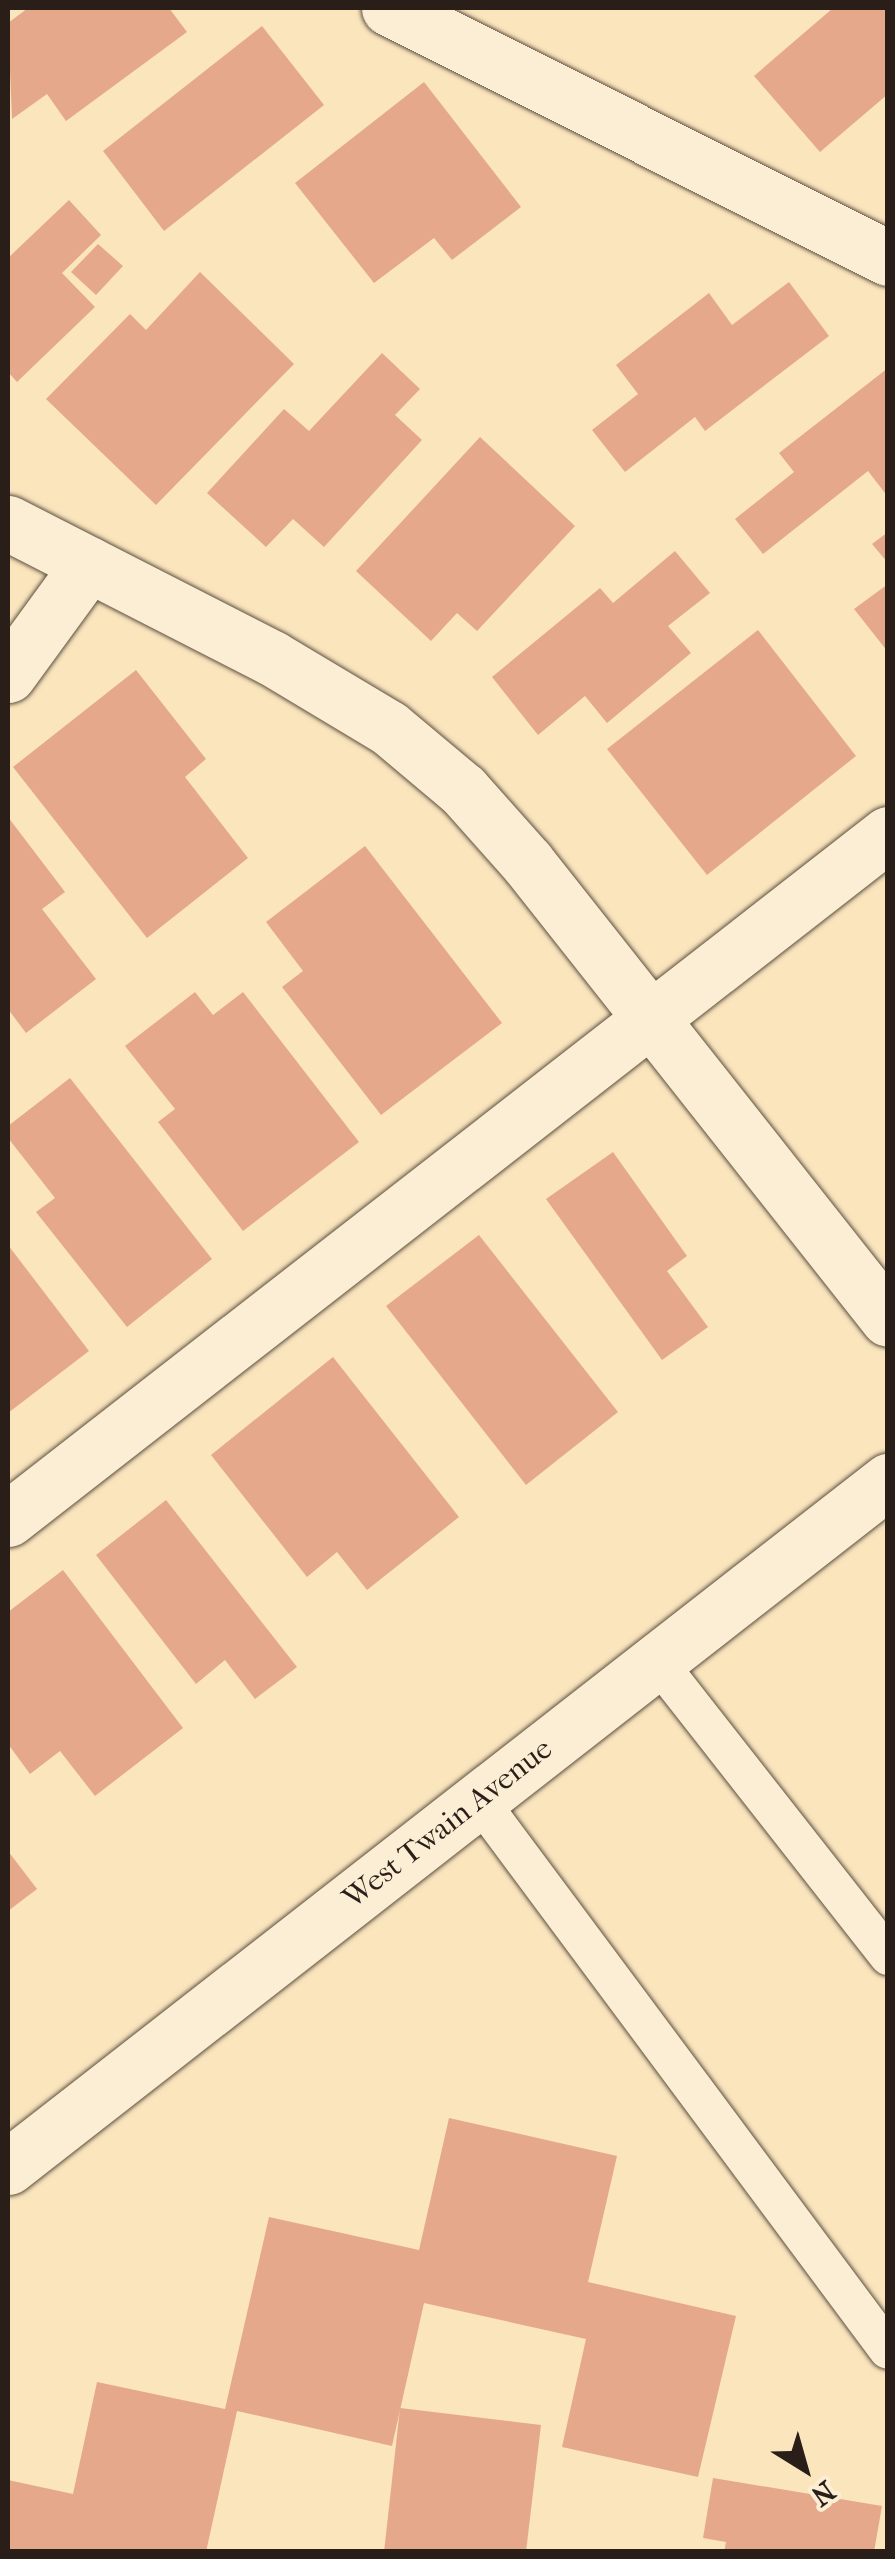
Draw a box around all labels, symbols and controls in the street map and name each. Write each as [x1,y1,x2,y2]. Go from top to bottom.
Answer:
street label: West Twain Avenue [336,1731,560,1917]
north arrow [755,2419,855,2519]
text: N [805,2474,842,2513]

